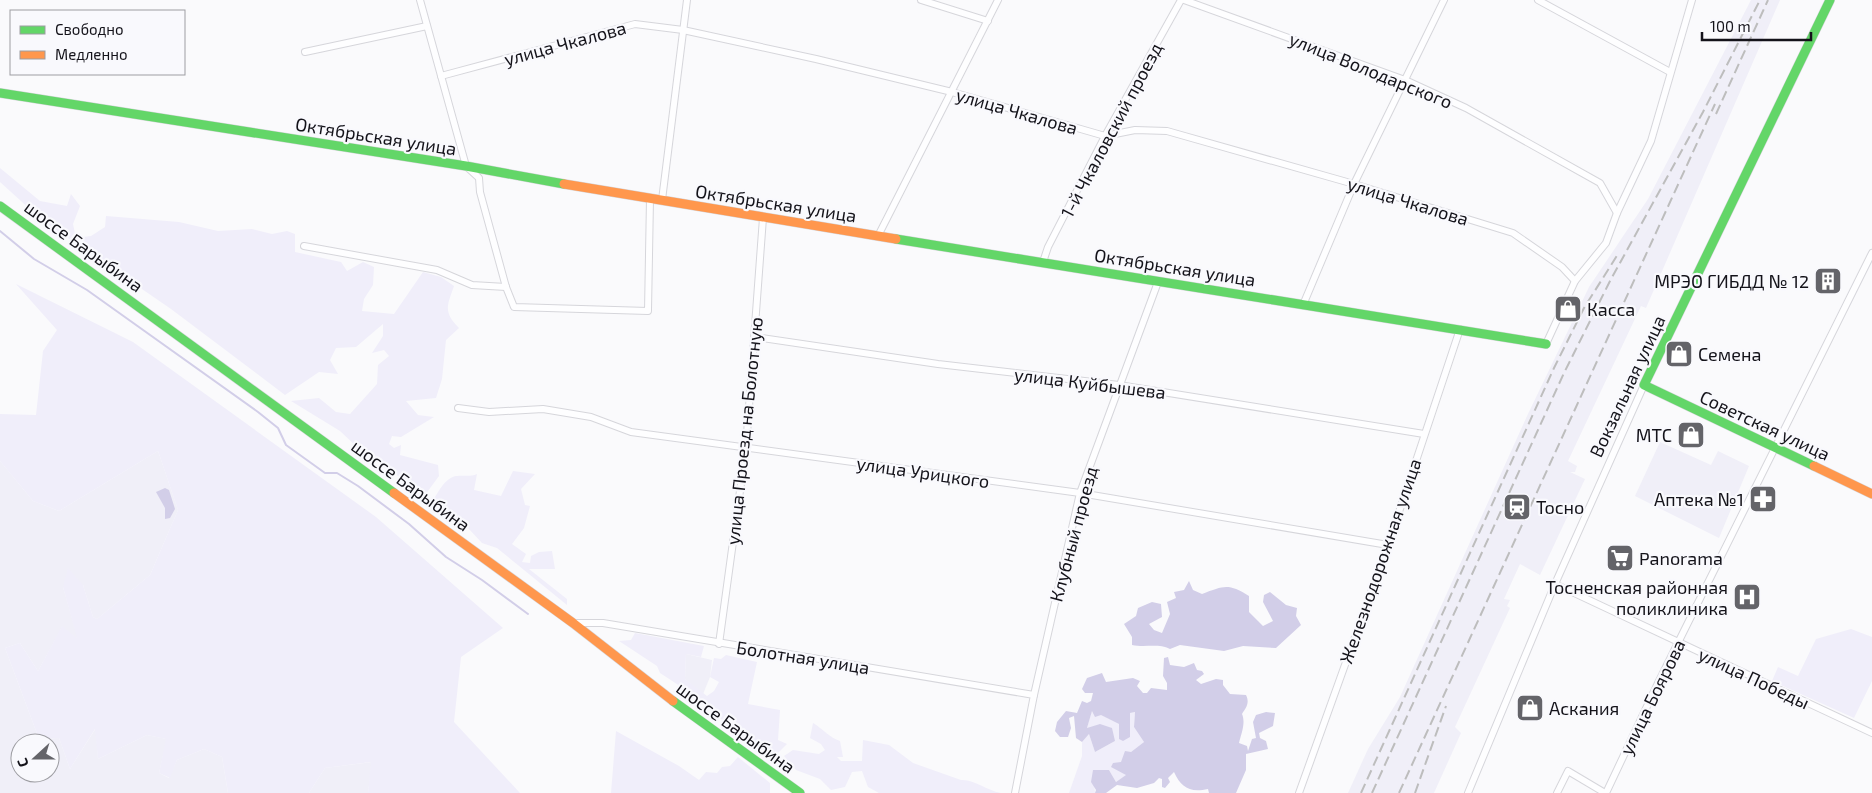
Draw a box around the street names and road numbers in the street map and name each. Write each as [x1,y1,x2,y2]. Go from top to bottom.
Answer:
street label: улица Чкалова [502,16,628,70]
street label: улица Володарского [1286,27,1456,113]
street label: 1-й Чкаловский проезд [1056,39,1166,221]
street label: улица Чкалова [954,83,1080,139]
street label: Октябрьская улица [294,112,458,160]
street label: улица Чкалова [1345,172,1471,230]
street label: Октябрьская улица [694,179,858,227]
street label: шоссе Барыбина [20,196,148,296]
street label: Октябрьская улица [1093,243,1257,291]
street label: Вокзальная улица [1585,312,1669,460]
street label: улица Проезд на Болотную [721,316,767,546]
street label: улица Куйбышева [1013,363,1167,403]
street label: Советская улица [1697,385,1833,465]
street label: шоссе Барыбина [347,435,475,535]
street label: улица Урицкого [855,452,991,492]
street label: Железнодорожная улица [1335,456,1425,666]
street label: Клубный проезд [1044,464,1102,604]
street label: Болотная улица [735,636,871,678]
street label: улица Боярова [1615,636,1689,758]
street label: улица Победы [1695,643,1813,713]
street label: шоссе Барыбина [672,677,800,777]

